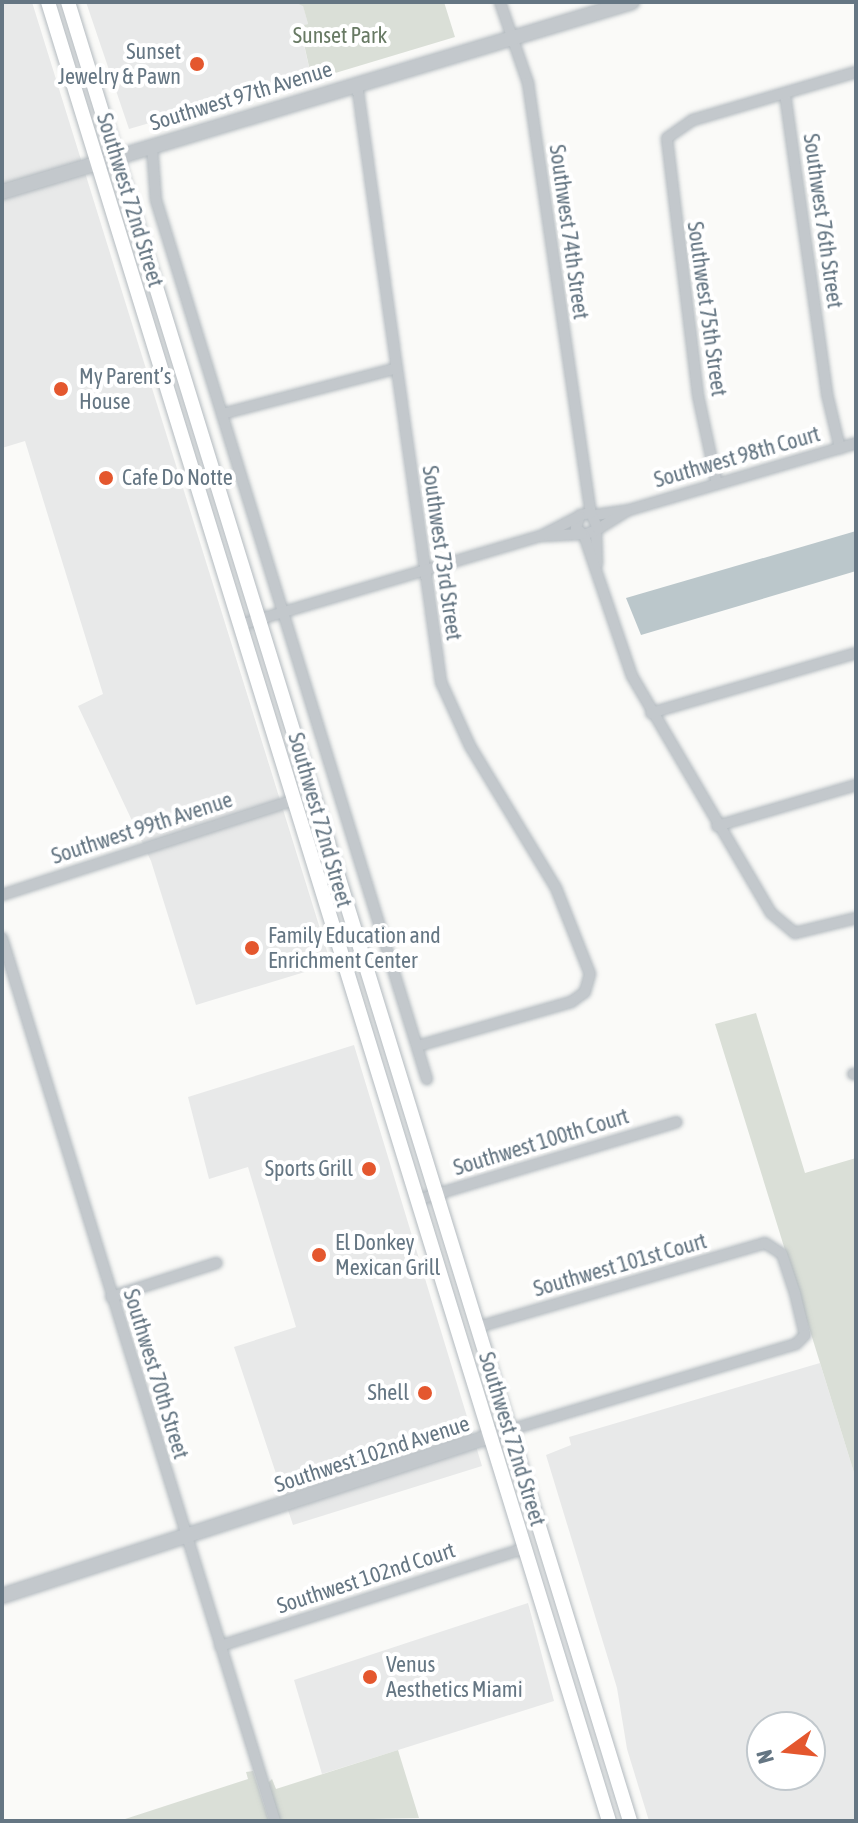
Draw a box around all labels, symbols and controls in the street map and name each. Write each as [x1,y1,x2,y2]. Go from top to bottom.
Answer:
park label: Sunset Park [293,23,387,49]
place label: Sunset Jewelry & Pawn [58,38,181,90]
marker: Sunset Jewelry & Pawn [188,55,206,73]
street label: Southwest 97th Avenue [147,56,335,136]
street label: Southwest 72nd Street [91,110,169,290]
street label: Southwest 76th Street [798,132,848,310]
street label: Southwest 74th Street [544,143,594,321]
street label: Southwest 75th Street [682,220,732,398]
place label: My Parent’s House [79,363,172,414]
marker: My Parent’s House [50,378,72,400]
street label: Southwest 98th Court [651,421,823,493]
street label: Southwest 73rd Street [417,464,467,642]
place label: Cafe Do Notte [122,465,233,491]
marker: Cafe Do Notte [97,469,115,487]
street label: Southwest 72nd Street [282,730,358,910]
street label: Southwest 99th Avenue [48,786,236,870]
place label: Family Education and Enrichment Center [268,922,441,974]
marker: Family Education and Enrichment Center [243,939,261,957]
street label: Southwest 100th Court [450,1103,632,1181]
place label: Sports Grill [265,1156,353,1182]
marker: Sports Grill [360,1160,378,1178]
street label: Southwest 101st Court [530,1228,710,1302]
place label: El Donkey Mexican Grill [335,1229,440,1280]
marker: El Donkey Mexican Grill [310,1246,328,1264]
street label: Southwest 70th Street [118,1286,194,1462]
street label: Southwest 72nd Street [473,1349,551,1529]
place label: Shell [367,1380,409,1406]
marker: Shell [416,1384,434,1402]
street label: Southwest 102nd Avenue [271,1410,473,1498]
street label: Southwest 102nd Court [274,1537,458,1619]
place label: Venus Aesthetics Miami [386,1651,523,1702]
marker: Venus Aesthetics Miami [361,1668,379,1686]
north arrow [746,1711,826,1791]
text: N [751,1747,779,1766]

